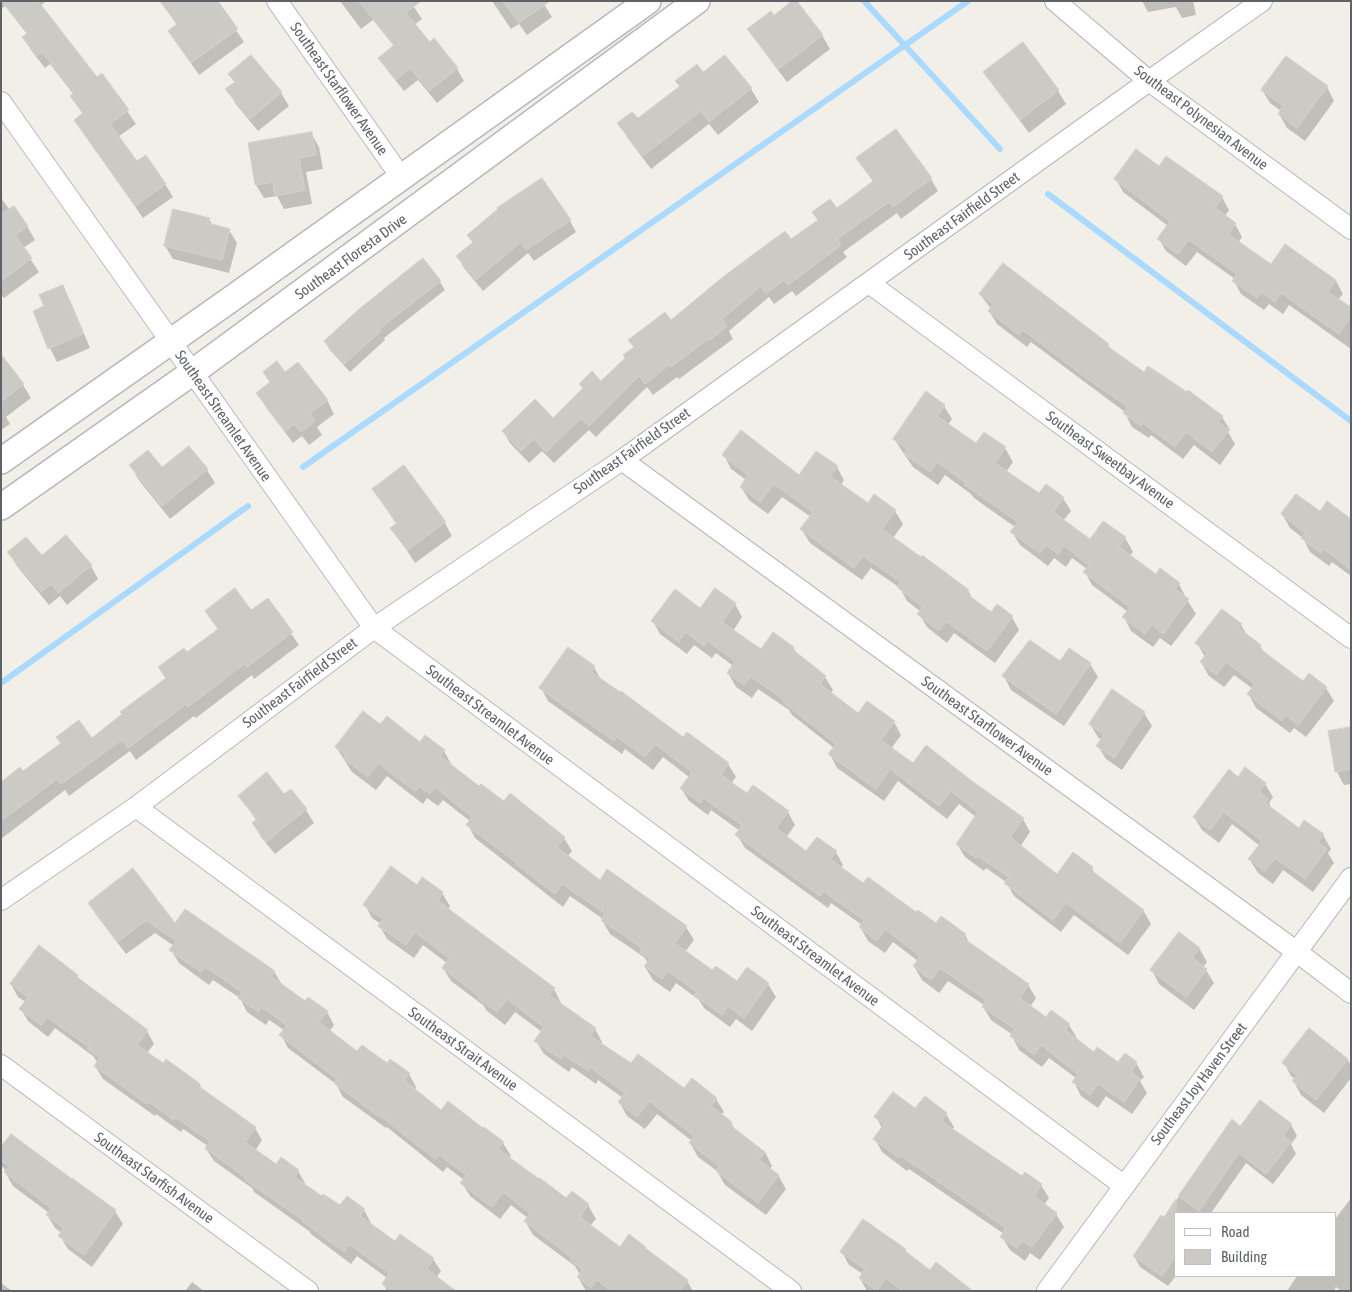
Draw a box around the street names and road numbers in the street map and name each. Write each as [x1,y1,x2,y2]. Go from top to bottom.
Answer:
street label: Southeast Starflower Avenue [286,19,392,159]
street label: Southeast Polynesian Avenue [1131,62,1271,174]
street label: Southeast Fairfield Street [901,168,1023,264]
street label: Southeast Floresta Drive [292,210,410,304]
street label: Southeast Streamlet Avenue [171,347,275,485]
street label: Southeast Fairfield Street [570,404,694,498]
street label: Southeast Sweetbay Avenue [1042,407,1178,513]
street label: Southeast Fairfield Street [239,634,361,732]
street label: Southeast Streamlet Avenue [422,661,558,769]
street label: Southeast Starflower Avenue [918,672,1056,780]
street label: Southeast Streamlet Avenue [747,902,883,1010]
street label: Southeast Strait Avenue [405,1003,521,1095]
street label: Southeast Joy Haven Street [1147,1019,1251,1149]
street label: Southeast Starfish Avenue [91,1129,217,1227]

